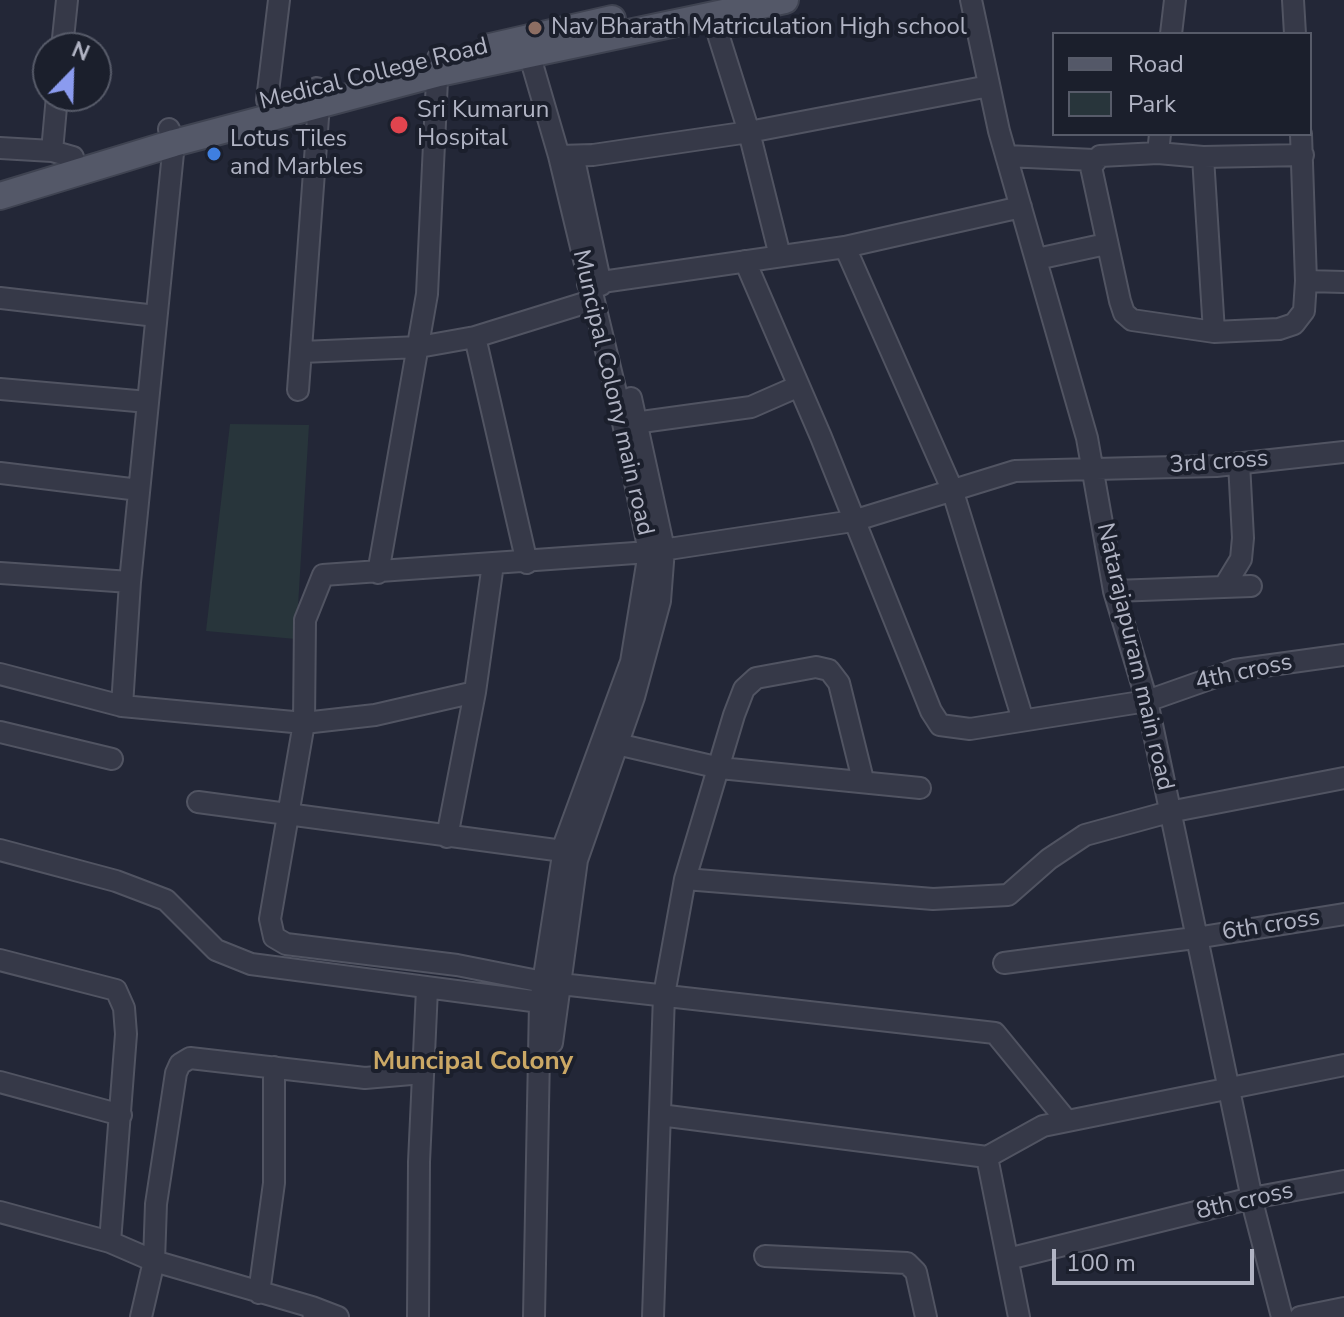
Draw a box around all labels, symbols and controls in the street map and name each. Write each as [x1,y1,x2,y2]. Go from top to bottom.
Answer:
place label: Nav Bharath Matriculation High school [551,14,967,42]
marker: Nav Bharath Matriculation High school [526,19,544,37]
north arrow [32,32,112,112]
legend [1052,32,1312,136]
street label: Medical College Road [257,33,491,117]
text: N [67,35,94,69]
text: Road [1128,48,1184,80]
text: Park [1128,88,1176,120]
place label: Sri Kumarun Hospital [417,97,549,153]
marker: Sri Kumarun Hospital [388,114,410,136]
place label: Lotus Tiles and Marbles [230,126,364,182]
marker: Lotus Tiles and Marbles [205,145,223,163]
street label: Muncipal Colony main road [565,247,659,539]
street label: 3rd cross [1169,445,1269,481]
street label: Natarajapuram main road [1089,520,1179,794]
street label: 4th cross [1193,649,1295,697]
street label: 6th cross [1220,904,1322,948]
district label: Muncipal Colony [373,1047,573,1079]
street label: 8th cross [1194,1177,1296,1227]
scale bar [1056,1233,1258,1283]
text: 100 m [1066,1247,1136,1279]

